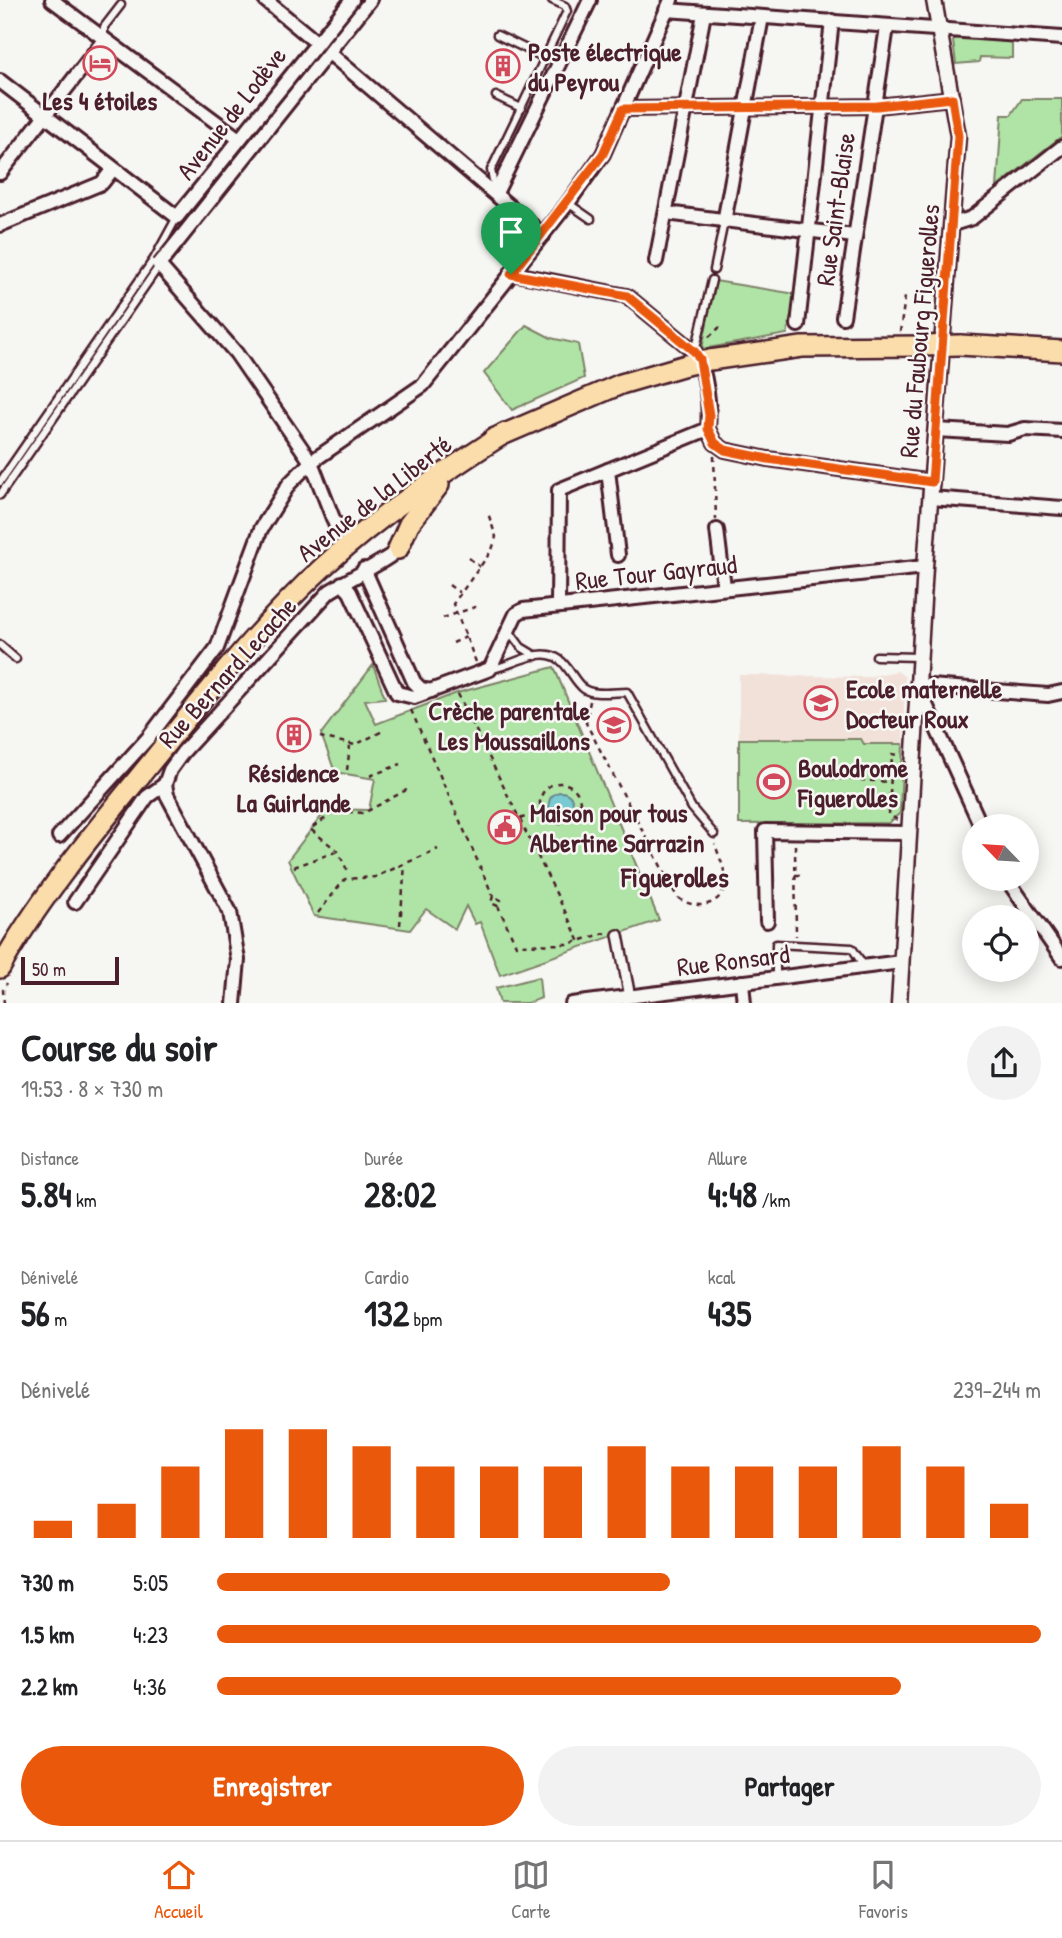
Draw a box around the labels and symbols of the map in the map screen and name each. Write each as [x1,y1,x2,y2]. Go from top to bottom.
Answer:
place label: Poste électrique du Peyrou [528,34,682,100]
street label: Avenue de Lodève [168,39,294,187]
hotel icon: Les 4 étoiles [81,44,119,82]
building icon: Poste électrique du Peyrou [484,47,522,85]
place label: Les 4 étoiles [43,83,157,118]
street label: Rue Saint-Blaise [807,130,863,288]
pin [481,202,541,274]
street label: Rue du Faubourg Figuerolles [890,203,948,459]
street label: Avenue de la Liberté [289,427,459,569]
street label: Rue Tour Gayraud [574,546,738,598]
street label: Rue Bernard Lecache [150,589,304,755]
place label: Ecole maternelle Docteur Roux [846,671,1003,736]
school or university icon: Ecole maternelle Docteur Roux [802,684,840,722]
place label: Crèche parentale Les Moussaillons [428,693,591,758]
school or university icon: Crèche parentale Les Moussaillons [595,706,633,744]
building icon: Résidence La Guirlande [275,716,313,754]
place label: Boulodrome Figuerolles [797,750,909,816]
place label: Résidence La Guirlande [237,755,352,820]
sports icon: Boulodrome Figuerolles [755,763,793,801]
place label: Maison pour tous Albertine Sarrazin [530,795,705,860]
public building icon: Maison pour tous Albertine Sarrazin [486,808,524,846]
north arrow [962,814,1040,891]
district label: Figuerolles [620,858,729,897]
street label: Rue Ronsard [675,936,791,984]
scale bar [21,954,119,986]

